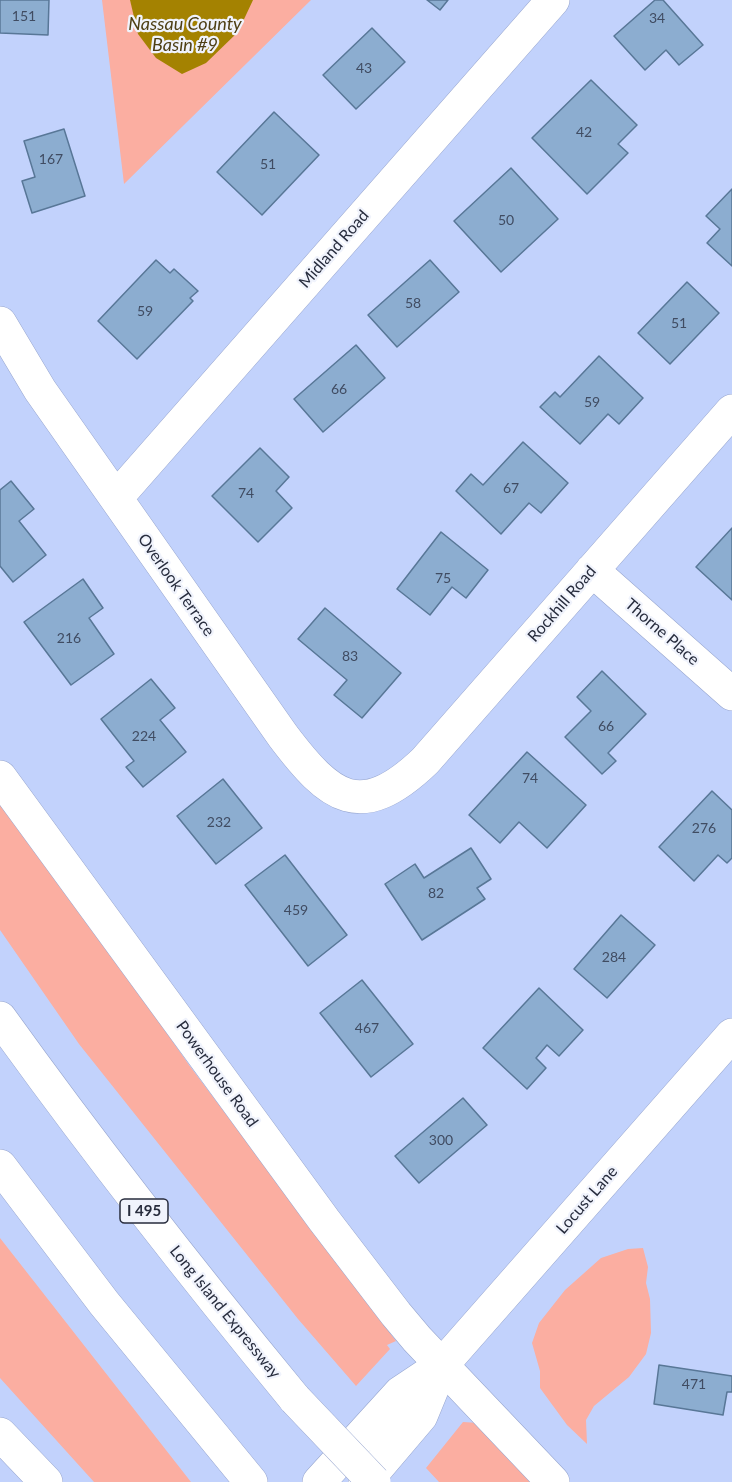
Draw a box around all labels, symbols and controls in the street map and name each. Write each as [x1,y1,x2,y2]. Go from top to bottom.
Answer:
house number: 151 [12,8,36,24]
house number: 34 [649,10,665,26]
water label: Nassau County Basin #9 [128,13,242,56]
house number: 43 [356,60,372,76]
house number: 42 [576,124,592,140]
house number: 167 [39,151,63,167]
house number: 51 [260,156,276,172]
street label: Midland Road [295,206,373,292]
house number: 50 [498,212,514,228]
house number: 58 [405,295,421,311]
house number: 59 [137,303,153,319]
house number: 51 [671,315,687,331]
house number: 66 [331,381,347,397]
house number: 59 [584,394,600,410]
house number: 67 [503,480,519,496]
house number: 74 [238,485,254,501]
street label: Overlook Terrace [134,530,218,640]
street label: Rockhill Road [524,562,600,646]
house number: 75 [435,570,451,586]
street label: Thorne Place [621,595,703,669]
house number: 216 [57,630,81,646]
house number: 83 [342,648,358,664]
house number: 66 [598,718,614,734]
house number: 224 [132,728,156,744]
house number: 74 [522,770,538,786]
house number: 232 [207,814,231,830]
house number: 276 [692,820,716,836]
house number: 82 [428,885,444,901]
house number: 459 [284,902,308,918]
house number: 284 [602,949,626,965]
street label: Powerhouse Road [172,1017,262,1131]
house number: 467 [355,1020,379,1036]
house number: 300 [429,1132,453,1148]
street label: Locust Lane [552,1162,622,1238]
road number: I 495 [120,1199,168,1223]
street label: Long Island Expressway [165,1242,285,1382]
house number: 471 [682,1376,706,1392]

